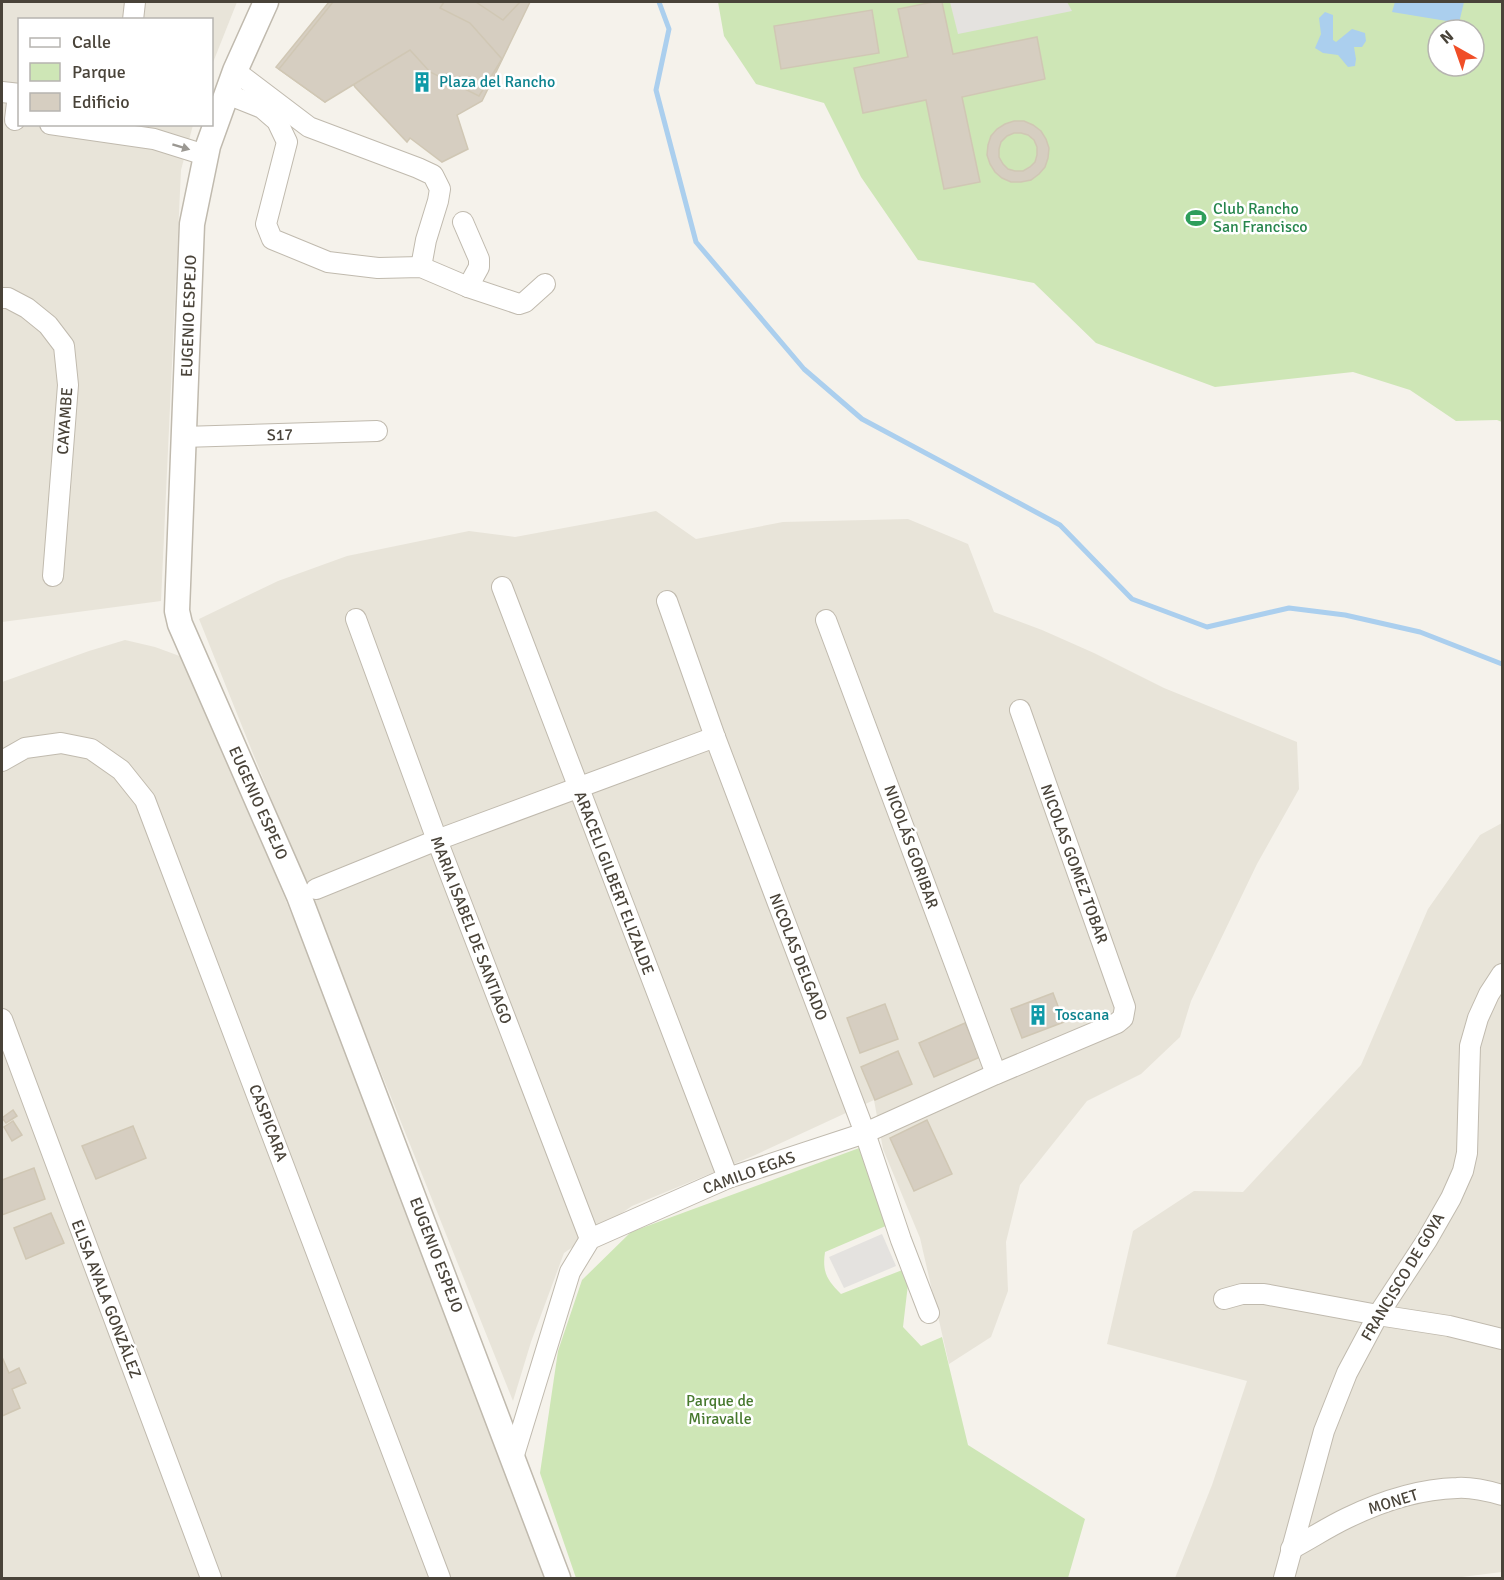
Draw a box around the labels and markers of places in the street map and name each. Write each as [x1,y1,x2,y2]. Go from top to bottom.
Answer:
building icon: Plaza del Rancho [410,70,434,94]
place label: Plaza del Rancho [439,72,555,92]
place label: Club Rancho San Francisco [1213,199,1308,237]
sports icon: Club Rancho San Francisco [1184,206,1208,230]
building icon: Toscana [1026,1003,1050,1027]
place label: Toscana [1055,1005,1109,1025]

